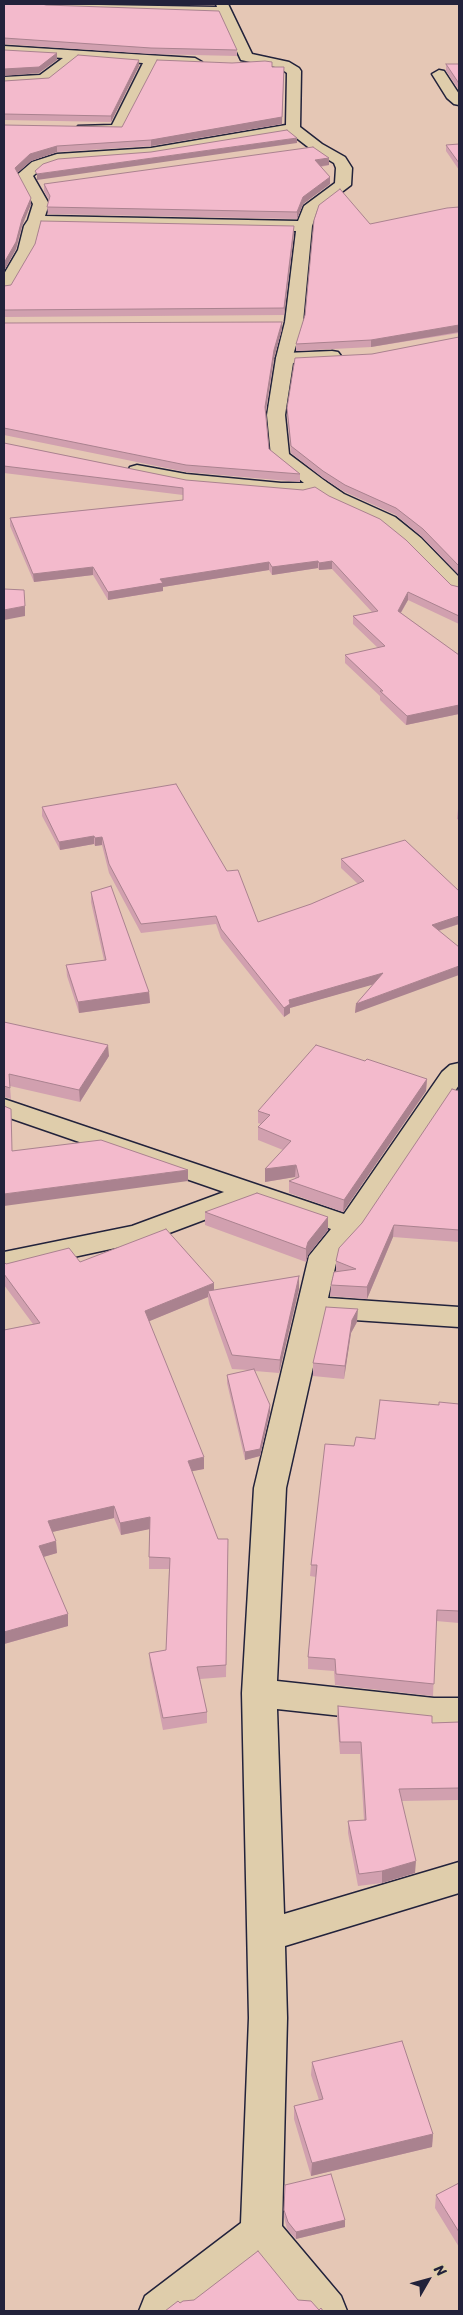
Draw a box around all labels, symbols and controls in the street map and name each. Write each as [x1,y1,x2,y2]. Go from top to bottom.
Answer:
north arrow [403,2255,453,2305]
text: N [427,2259,453,2282]

